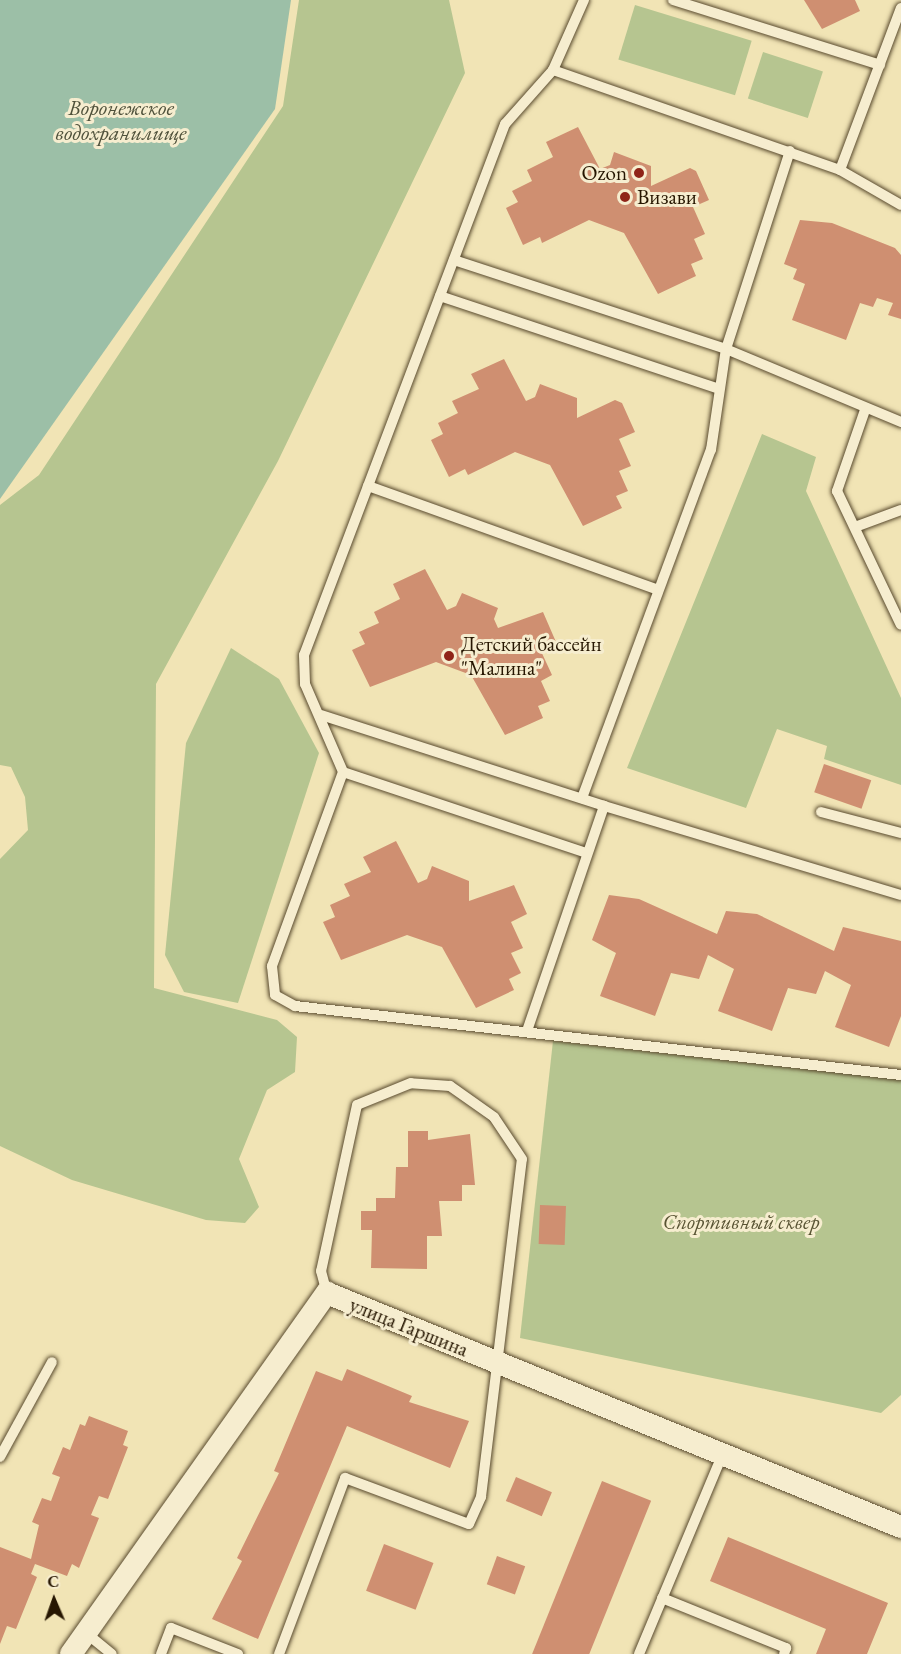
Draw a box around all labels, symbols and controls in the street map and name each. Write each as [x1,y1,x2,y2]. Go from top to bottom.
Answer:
water label: Воронежское водохранилище [55,94,187,146]
place label: Ozon [582,160,627,186]
marker: Ozon [632,166,646,180]
place label: Визави [637,184,697,210]
marker: Визави [618,190,632,204]
place label: Детский бассейн "Малина" [461,631,602,681]
marker: Детский бассейн "Малина" [442,649,456,663]
park label: Спортивный сквер [663,1209,819,1235]
street label: улица Гаршина [346,1292,472,1362]
north arrow [24,1570,84,1630]
text: С [47,1571,59,1592]

